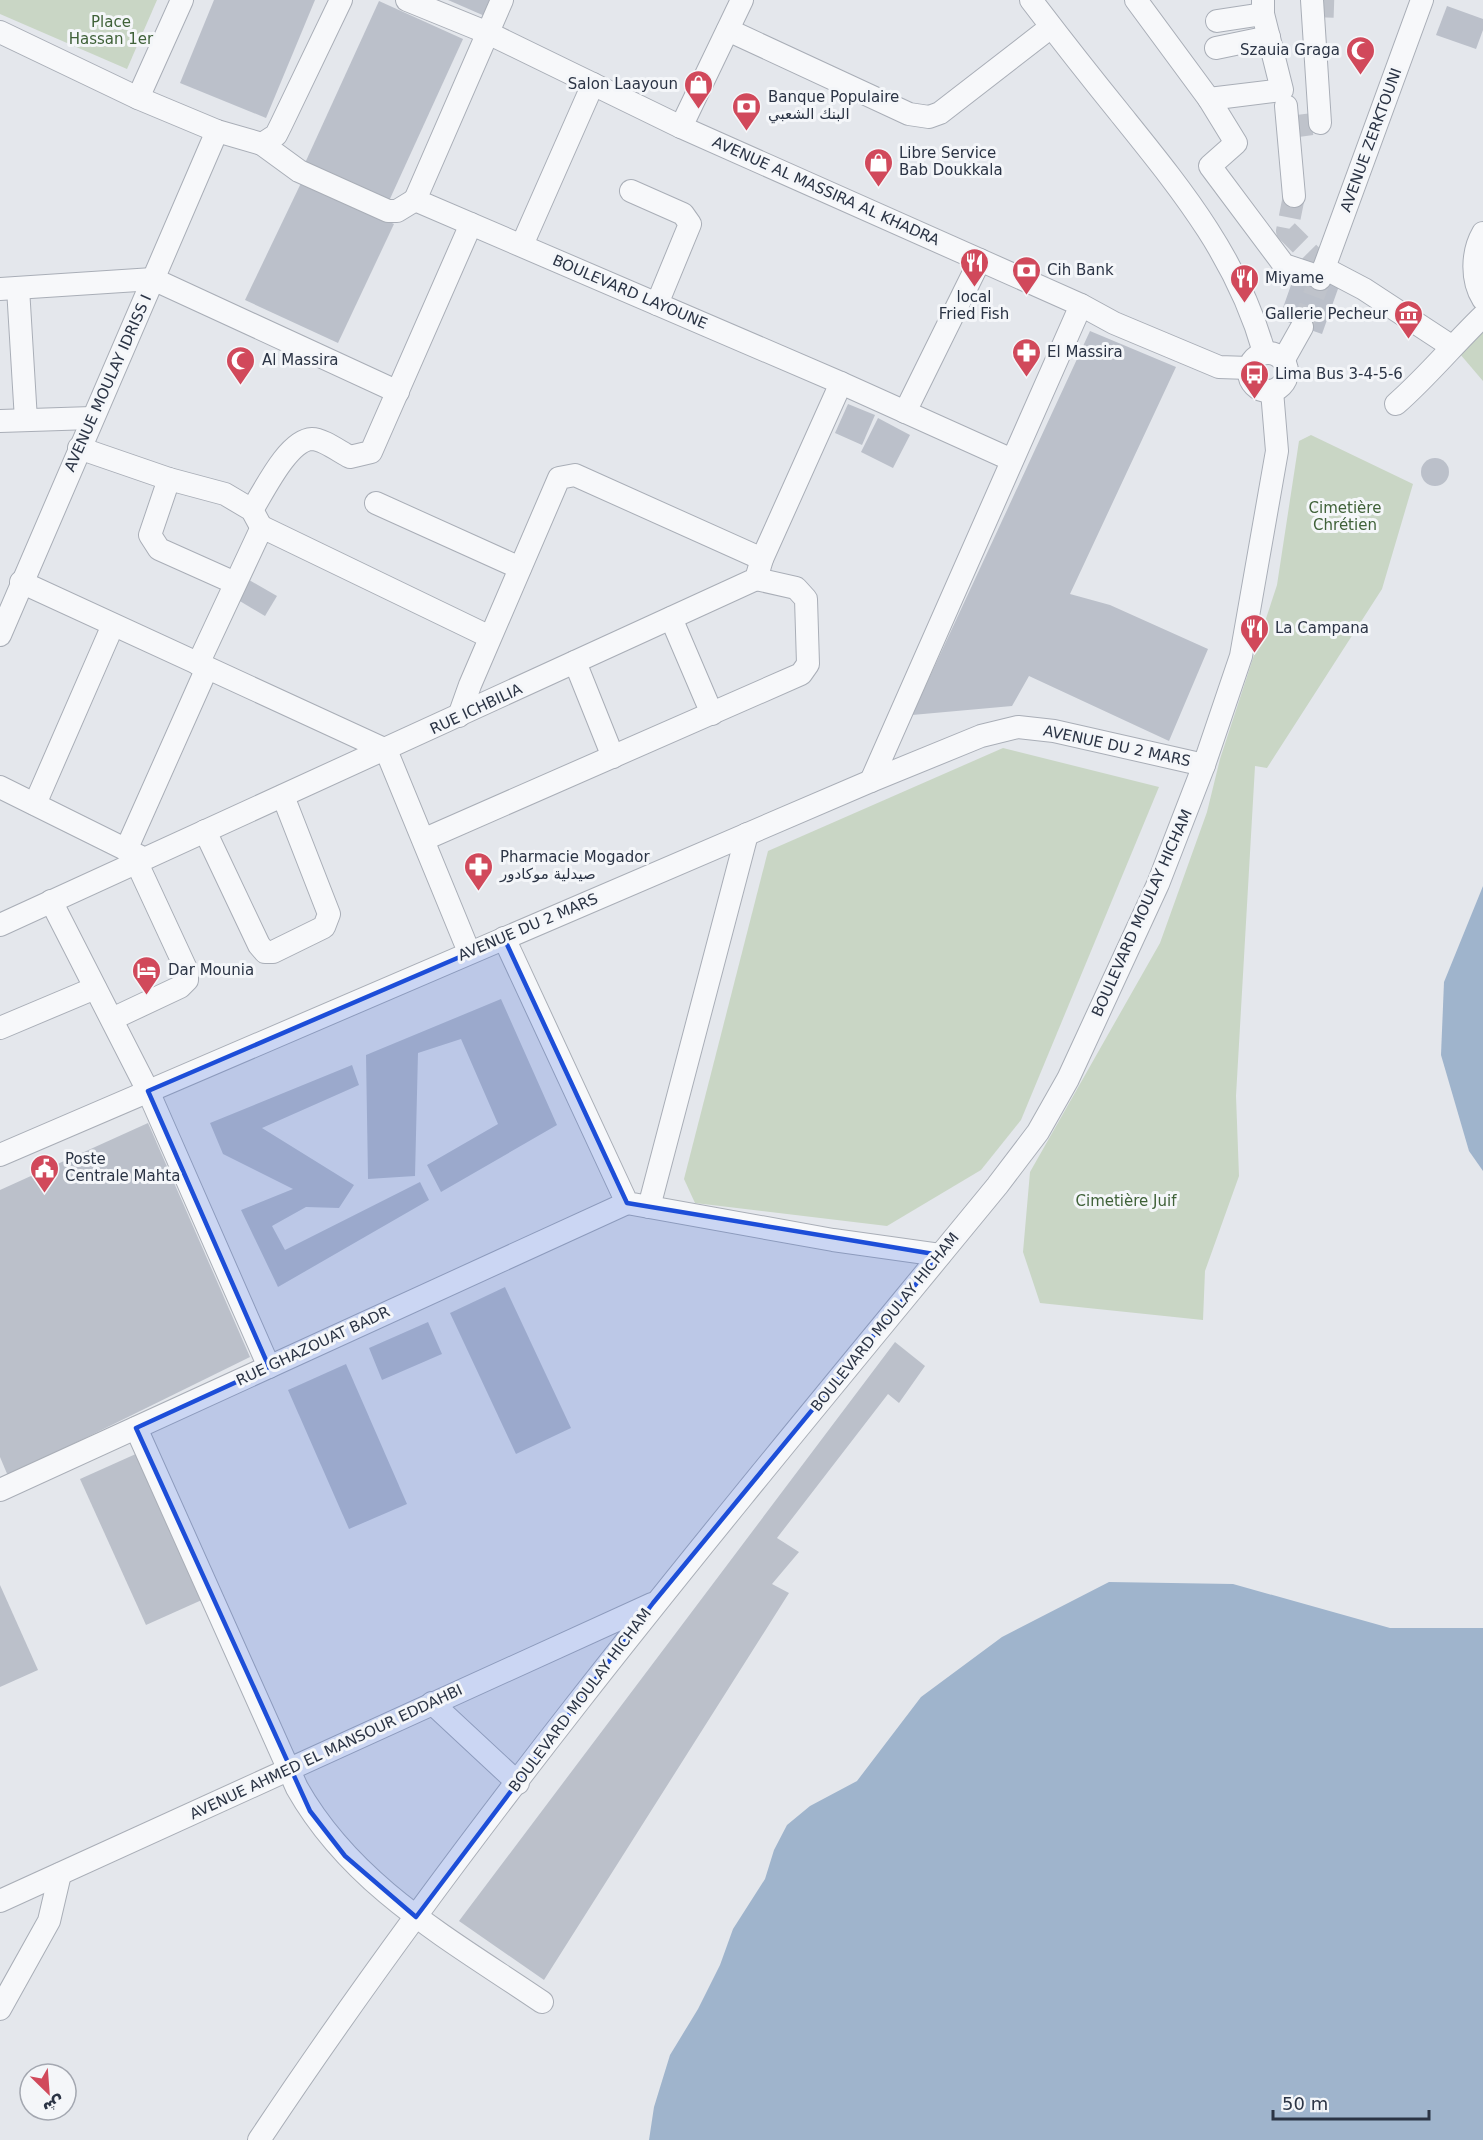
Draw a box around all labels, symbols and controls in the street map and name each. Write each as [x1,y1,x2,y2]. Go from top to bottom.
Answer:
park label: Place Hassan 1er [69,13,154,48]
mosque icon: Szauia Graga [1345,34,1377,76]
place label: Szauia Graga [1240,41,1340,59]
street label: AVENUE ZERKTOUNI [1337,66,1405,214]
shop icon: Salon Laayoun [683,68,715,110]
place label: Salon Laayoun [568,75,678,93]
place label: Banque Populaire البنك الشعبي [768,88,899,124]
bank icon: Banque Populaire البنك الشعبي [731,90,763,132]
street label: AVENUE AL MASSIRA AL KHADRA [710,133,943,250]
place label: Libre Service Bab Doukkala [899,144,1003,179]
shop icon: Libre Service Bab Doukkala [862,146,894,188]
restaurant icon: local Fried Fish [958,246,990,288]
street label: BOULEVARD LAYOUNE [550,251,710,333]
bank icon: Cih Bank [1010,254,1042,296]
place label: Cih Bank [1047,261,1114,279]
restaurant icon: Miyame [1228,262,1260,304]
place label: Miyame [1265,269,1324,287]
place label: local Fried Fish [939,288,1009,323]
street label: AVENUE MOULAY IDRISS I [61,292,155,474]
museum icon: Gallerie Pecheur [1393,298,1425,340]
place label: Gallerie Pecheur [1265,305,1389,323]
pharmacy icon: El Massira [1010,336,1042,378]
place label: El Massira [1047,343,1123,361]
mosque icon: Al Massira [225,344,257,386]
place label: Al Massira [262,351,339,369]
bus stop icon: Lima Bus 3-4-5-6 [1238,358,1270,400]
place label: Lima Bus 3-4-5-6 [1275,365,1403,383]
park label: Cimetière Chrétien [1309,499,1381,534]
restaurant icon: La Campana [1238,612,1270,654]
place label: La Campana [1275,619,1369,637]
street label: RUE ICHBILIA [427,679,526,738]
street label: AVENUE DU 2 MARS [1042,722,1192,770]
street label: BOULEVARD MOULAY HICHAM [1088,807,1196,1019]
place label: Pharmacie Mogador صيدلية موكادور [499,848,650,883]
pharmacy icon: Pharmacie Mogador صيدلية موكادور [463,850,495,892]
street label: AVENUE DU 2 MARS [455,889,601,965]
hotel icon: Dar Mounia [131,954,163,996]
place label: Dar Mounia [168,961,254,979]
place label: Poste Centrale Mahta [65,1150,180,1185]
public building icon: Poste Centrale Mahta [28,1152,60,1194]
park label: Cimetière Juif [1076,1192,1177,1210]
street label: BOULEVARD MOULAY HICHAM [807,1229,963,1415]
street label: RUE GHAZOUAT BADR [233,1302,393,1390]
street label: BOULEVARD MOULAY HICHAM [505,1605,655,1795]
street label: AVENUE AHMED EL MANSOUR EDDAHBI [187,1681,465,1823]
north arrow [18,2062,78,2122]
scale bar [1273,2083,1429,2121]
text: ش [40,2092,68,2118]
text: 50 m [1282,2093,1328,2114]

